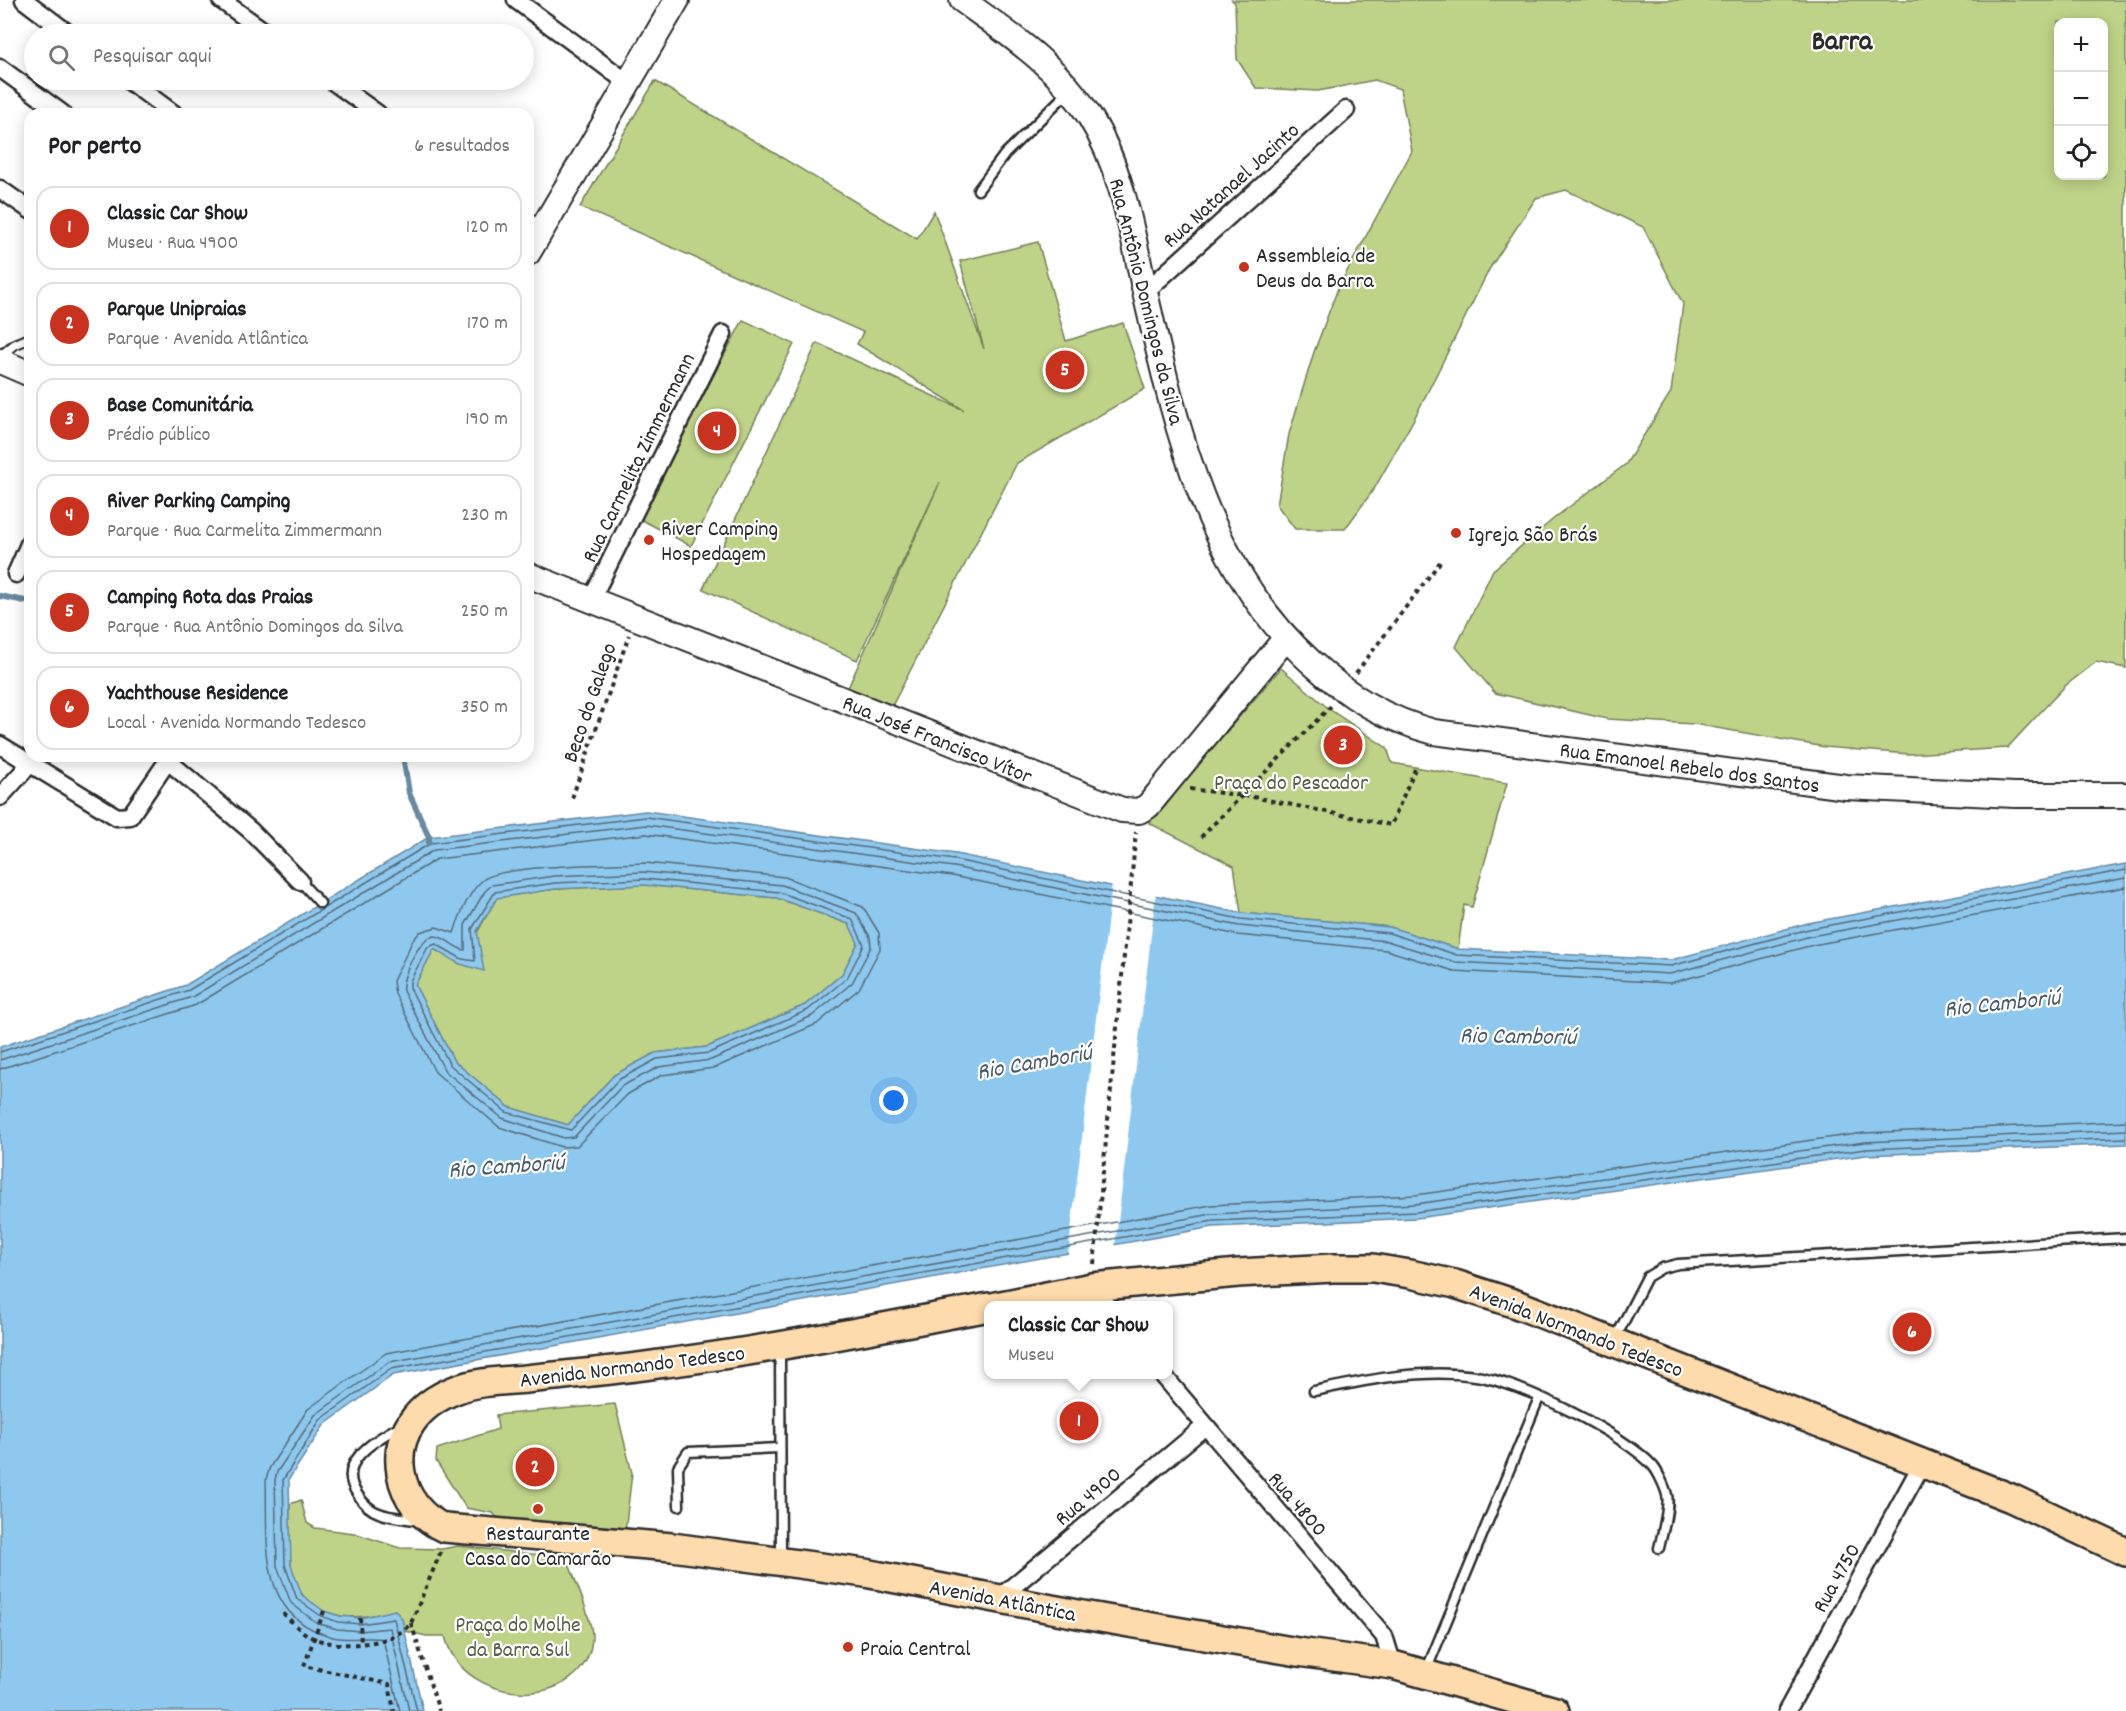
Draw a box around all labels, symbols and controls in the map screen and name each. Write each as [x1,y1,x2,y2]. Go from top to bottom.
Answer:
map controls [2054,18,2108,180]
button: + [2054,18,2108,72]
search box [24,24,534,90]
district label: Barra [1812,24,1873,64]
icon: search [45,41,78,74]
text: Pesquisar aqui [93,42,212,73]
button: − [2054,72,2108,126]
street label: Rua Natanael Jacinto [1157,117,1308,257]
button: locate [2054,126,2108,180]
text: Por perto [48,129,141,166]
text: 6 resultados [414,133,510,161]
street label: Rua Antônio Domingos da Silva [1099,175,1190,429]
text: Classic Car Show [107,199,248,230]
text: 1 [67,214,72,242]
text: 120 m [466,214,508,242]
text: Museu · Rua 4900 [107,230,239,258]
place label: Assembleia de Deus da Barra [1256,242,1375,298]
marker: Assembleia de Deus da Barra [1237,260,1251,274]
text: Parque Unipraias [107,295,246,326]
text: 2 [65,310,74,338]
text: 170 m [467,310,508,338]
text: Parque · Avenida Atlântica [107,326,308,354]
street label: Rua Carmelita Zimmermann [576,348,704,569]
pin: 5 [1046,348,1084,392]
text: Base Comunitária [107,391,253,422]
text: 3 [65,406,74,434]
text: 190 m [465,406,508,434]
pin: 4 [698,408,736,454]
text: Prédio público [107,422,211,450]
text: River Parking Camping [107,487,290,518]
text: 4 [65,502,74,530]
text: 230 m [461,502,508,530]
place label: River Camping Hospedagem [661,515,778,571]
text: Parque · Rua Carmelita Zimmermann [107,518,382,546]
place label: Igreja São Brás [1468,521,1598,552]
marker: Igreja São Brás [1449,526,1463,540]
marker: River Camping Hospedagem [642,533,656,547]
text: Camping Rota das Praias [107,583,313,614]
text: 5 [65,598,74,626]
text: 250 m [461,598,508,626]
text: Parque · Rua Antônio Domingos da Silva [107,614,403,642]
street label: Beco do Galego [556,639,626,767]
text: Yachthouse Residence [107,679,288,710]
street label: Rua José Francisco Vítor [837,689,1037,794]
text: 6 [65,694,74,722]
text: 350 m [461,694,508,722]
text: Local · Avenida Normando Tedesco [107,710,366,738]
pin: 3 [1324,722,1362,768]
street label: Rua Emanoel Rebelo dos Santos [1557,736,1822,803]
park label: Praça do Pescador [1214,769,1369,800]
water label: Rio Camboriú [1943,982,2065,1028]
water label: Rio Camboriú [1459,1020,1579,1056]
water label: Rio Camboriú [974,1037,1097,1091]
your location [879,1086,908,1115]
water label: Rio Camboriú [447,1147,568,1189]
street label: Avenida Normando Tedesco [1464,1277,1687,1387]
popup [984,1301,1173,1379]
pin: 6 [1892,1310,1932,1354]
text: Classic Car Show [1008,1311,1149,1342]
street label: Avenida Normando Tedesco [518,1339,747,1398]
text: Museu [1008,1342,1054,1370]
pin: 1 [1060,1398,1098,1444]
pin: 2 [516,1444,554,1490]
street label: Rua 4900 [1049,1460,1129,1535]
street label: Rua 4800 [1259,1466,1333,1545]
marker: Restaurante Casa do Camarão [531,1502,545,1516]
place label: Restaurante Casa do Camarão [465,1520,611,1576]
street label: Rua 4750 [1806,1538,1870,1619]
street label: Avenida Atlântica [926,1573,1079,1632]
park label: Praça do Molhe da Barra Sul [455,1611,581,1667]
place label: Praia Central [860,1635,970,1666]
marker: Praia Central [841,1640,855,1654]

